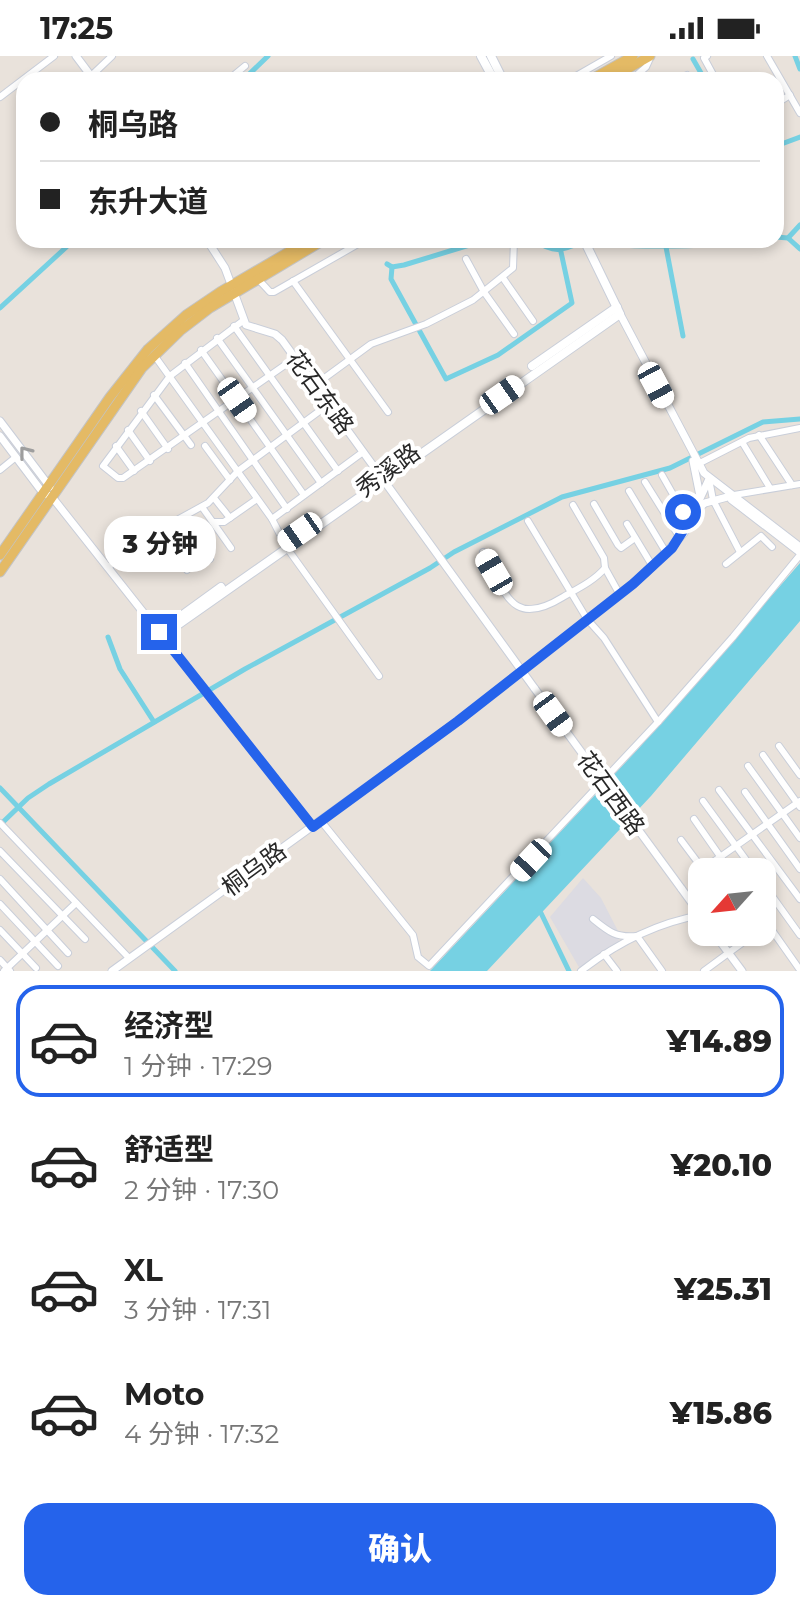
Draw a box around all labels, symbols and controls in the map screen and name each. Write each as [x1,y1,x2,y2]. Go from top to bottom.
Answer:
text: 17:25 [40,10,113,47]
text: 桐乌路 [88,106,178,143]
text: 东升大道 [88,183,208,220]
street label: 花石东路 [280,345,360,439]
car [634,358,678,412]
car [475,371,529,419]
car [213,373,261,427]
street label: 秀溪路 [350,437,426,503]
one-way arrow [20,447,35,461]
route start [665,494,701,530]
car [273,508,327,556]
callout: 3 分钟 [103,516,215,572]
text: 3 分钟 [122,528,198,560]
car [472,545,516,599]
route end [141,614,177,650]
car [529,688,577,740]
street label: 花石西路 [571,746,651,840]
car [506,834,556,886]
street label: 桐乌路 [216,836,292,902]
north arrow [688,858,776,946]
map controls [688,858,776,946]
icon: car [28,1005,100,1077]
text: 经济型 [124,1007,214,1044]
text: ¥14.89 [666,1023,772,1060]
text: 1 分钟 · 17:29 [124,1050,273,1082]
icon: car [28,1129,100,1201]
text: 舒适型 [124,1131,214,1168]
text: ¥20.10 [671,1147,772,1184]
text: 2 分钟 · 17:30 [124,1174,279,1206]
text: XL [124,1252,163,1289]
icon: car [28,1253,100,1325]
text: ¥25.31 [674,1271,772,1308]
text: 3 分钟 · 17:31 [124,1294,271,1326]
text: Moto [124,1376,205,1413]
icon: car [28,1377,100,1449]
text: ¥15.86 [670,1395,772,1432]
text: 4 分钟 · 17:32 [124,1418,279,1450]
button: 确认 [24,1503,776,1595]

